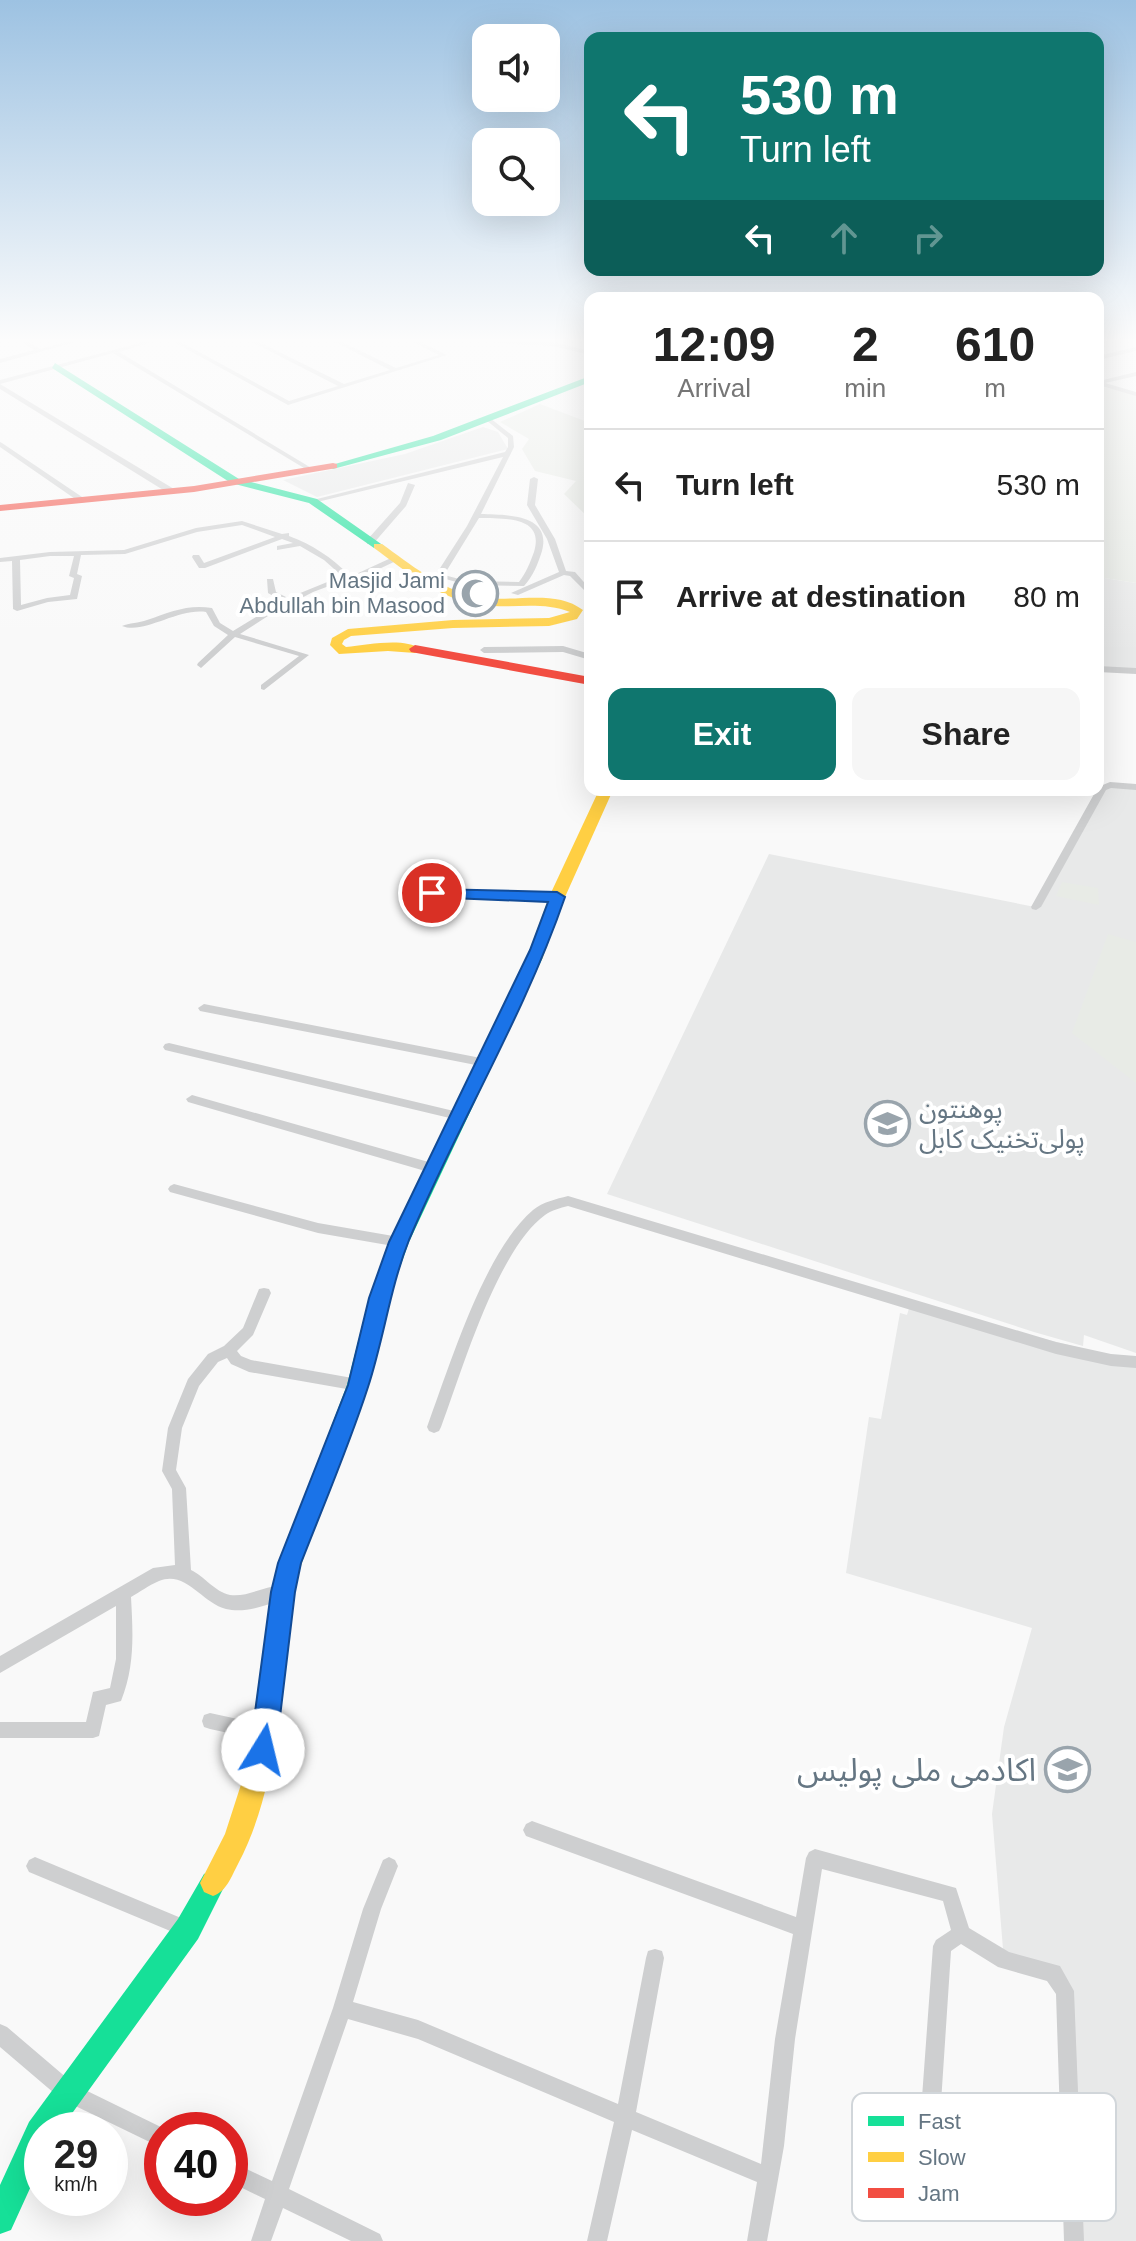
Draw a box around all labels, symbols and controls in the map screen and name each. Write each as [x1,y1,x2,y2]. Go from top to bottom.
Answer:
map controls [472,24,560,216]
button: sound [472,24,560,112]
text: 530 m [740,63,899,126]
icon: left [608,64,712,168]
button: search [472,128,560,216]
text: Turn left [740,129,871,170]
icon: left [738,216,782,260]
icon: ahead [822,216,866,260]
icon: right [906,216,950,260]
text: 12:09 [653,318,776,371]
text: 2 [852,318,879,371]
text: 610 [955,318,1035,371]
text: Arrival [677,373,751,403]
text: min [844,373,886,403]
text: m [984,373,1006,403]
icon: left [608,463,652,507]
text: Turn left [676,468,794,501]
text: 530 m [997,468,1080,501]
place label: Masjid Jami Abdullah bin Masood [240,568,445,618]
mosque icon: Masjid Jami Abdullah bin Masood [452,569,500,617]
icon: arrive [608,575,652,619]
text: Arrive at destination [676,580,966,613]
text: 80 m [1013,580,1080,613]
button: Exit [608,688,836,780]
button: Share [852,688,1080,780]
pin [398,859,466,927]
icon: arrive [410,871,454,915]
place label: پوهنتون پولی‌تخنیک کابل [919,1094,1085,1156]
school or university icon: پوهنتون پولی‌تخنیک کابل [864,1100,912,1148]
position arrow [221,1708,305,1792]
school or university icon: اکادمی ملی پولیس [1043,1746,1091,1794]
place label: اکادمی ملی پولیس [797,1752,1036,1790]
legend [852,2093,1116,2221]
text: Fast [918,2109,961,2134]
speed limit sign: 40 [144,2112,248,2216]
text: 29 [54,2132,98,2176]
text: Slow [918,2145,966,2170]
text: km/h [54,2173,98,2195]
text: Jam [918,2181,960,2206]

